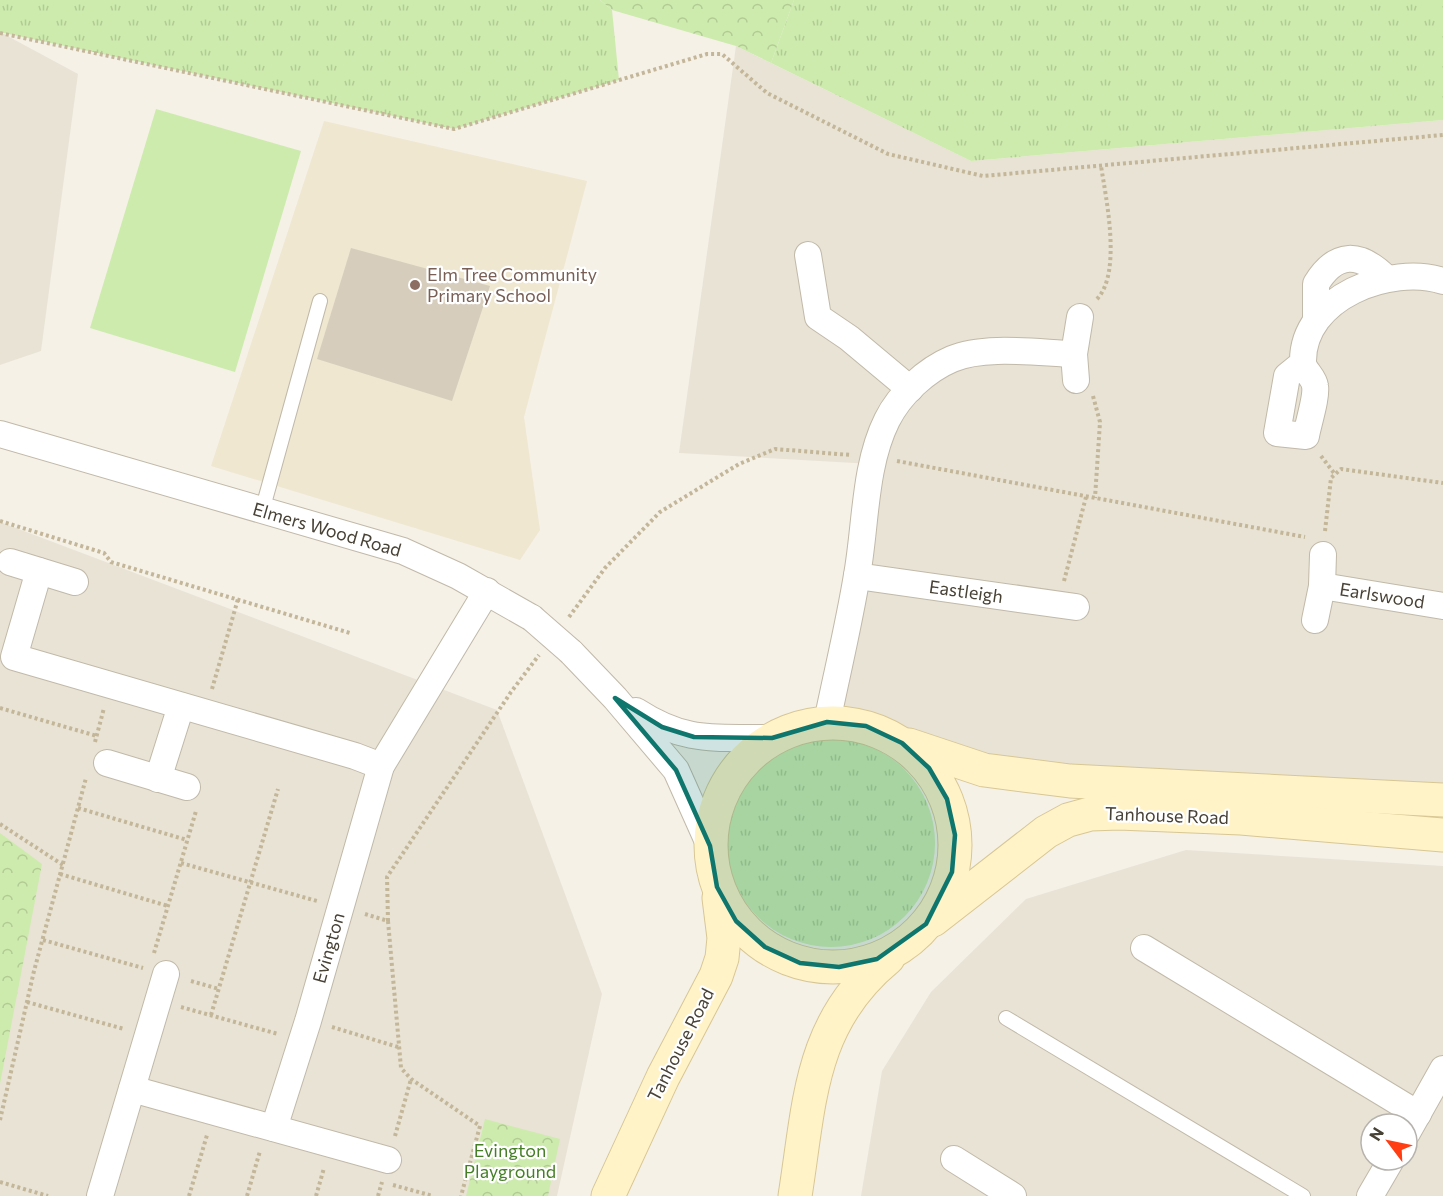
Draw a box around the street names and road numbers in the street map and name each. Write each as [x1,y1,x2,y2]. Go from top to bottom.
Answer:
street label: Elmers Wood Road [250,497,404,561]
street label: Eastleigh [928,575,1005,607]
street label: Earlswood [1338,577,1426,613]
street label: Tanhouse Road [1105,802,1229,828]
street label: Evington [307,910,349,986]
street label: Tanhouse Road [642,984,718,1105]

